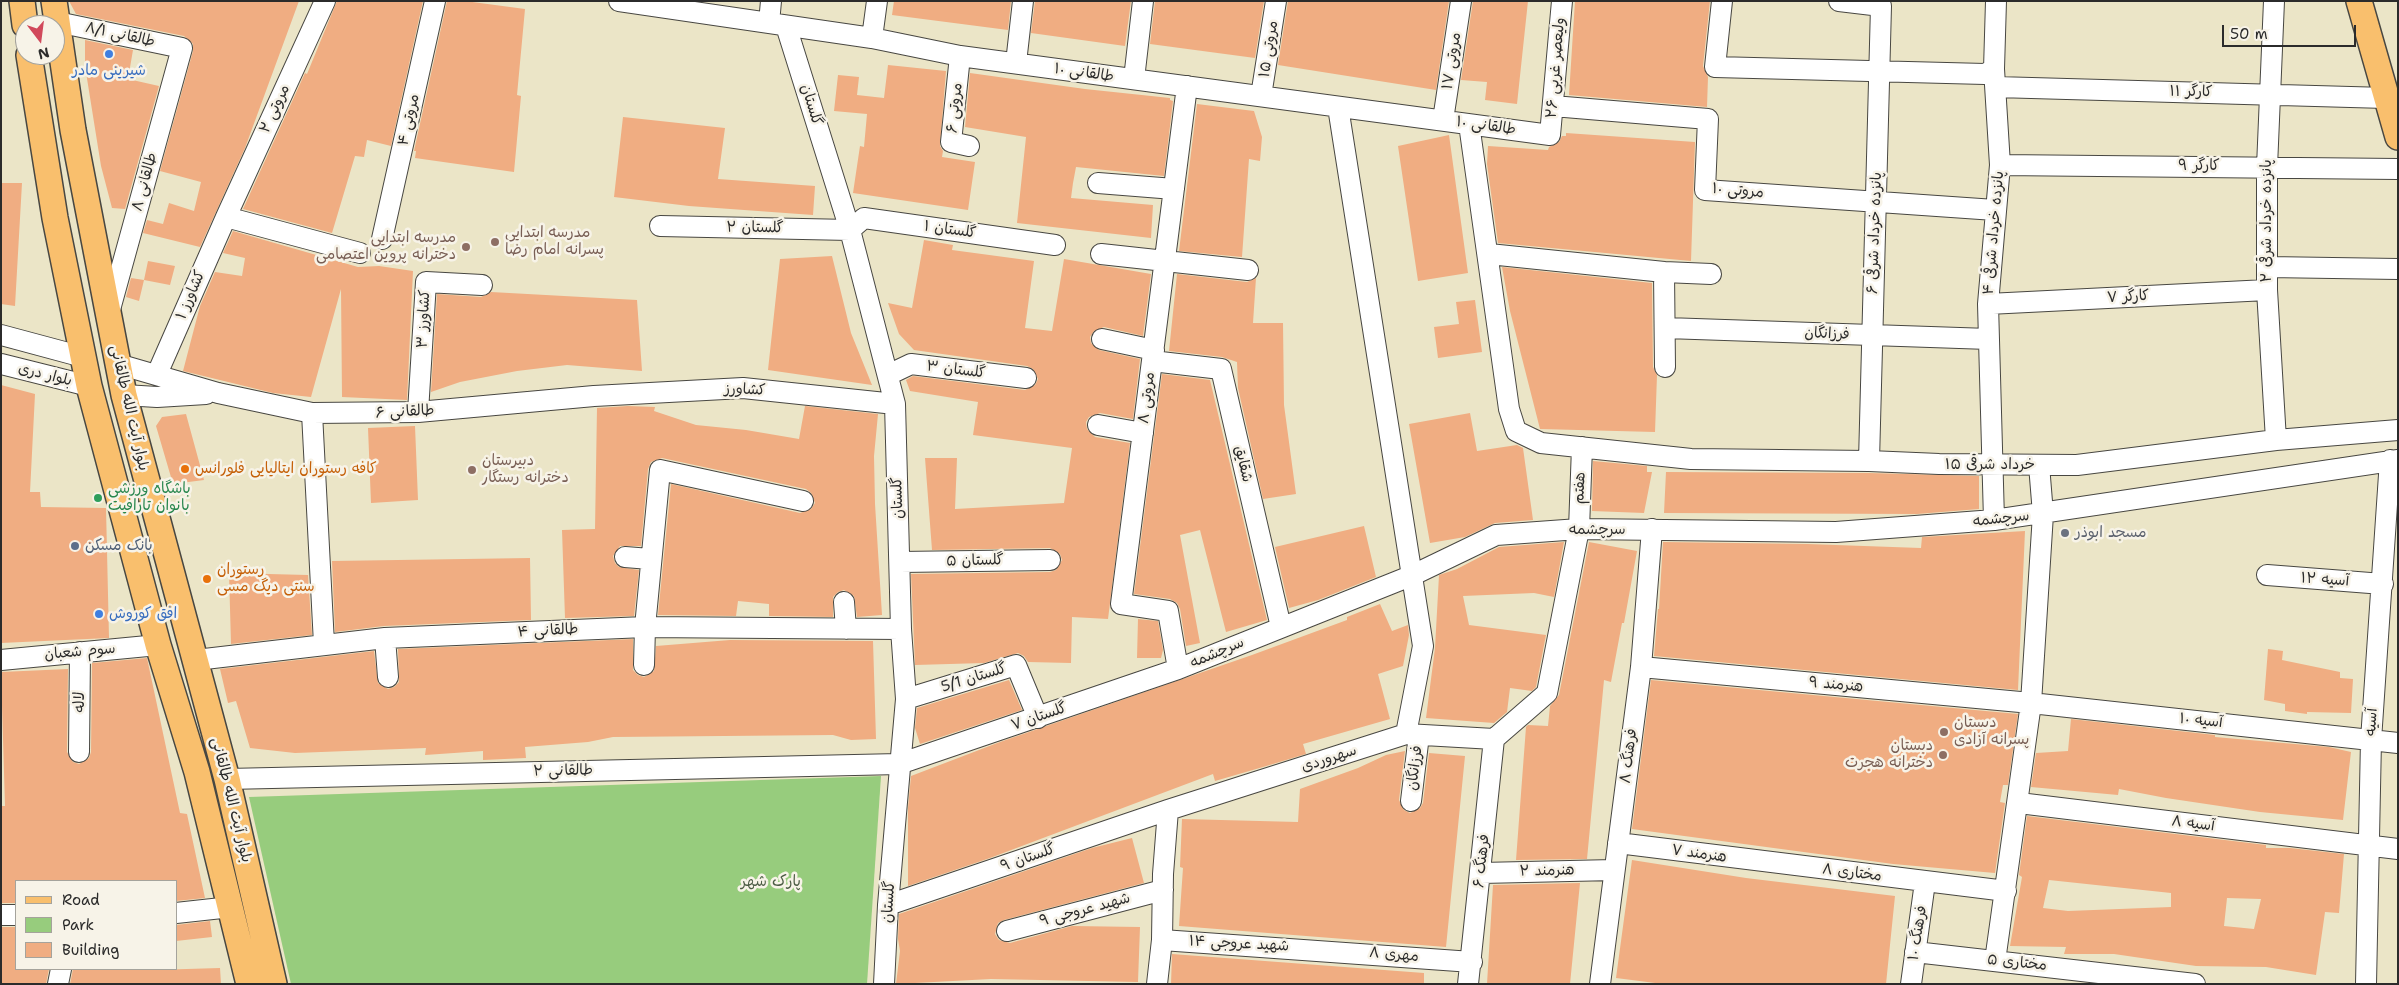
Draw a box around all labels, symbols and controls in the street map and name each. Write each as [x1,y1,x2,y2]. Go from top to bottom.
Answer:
north arrow [15,15,65,65]
scale bar [2224,15,2358,47]
street label: ولیعصر غربی ۲۶ [1543,17,1569,119]
street label: طالقانی ۸/۱ [83,19,157,51]
street label: مروتی ۱۵ [1256,19,1282,79]
text: 50 m [2230,24,2268,44]
street label: مروتی ۱۷ [1439,31,1465,91]
text: N [36,43,51,64]
marker: شیرینی مادر [103,48,115,60]
street label: طالقانی ۱۰ [1053,60,1115,86]
place label: شیرینی مادر [72,62,146,80]
street label: مروتی ۲ [256,82,294,136]
street label: گلستان [796,82,826,128]
street label: مروتی ۶ [943,82,967,134]
street label: کارگر ۱۱ [2169,83,2213,101]
street label: مروتی ۴ [394,92,424,148]
street label: طالقانی ۱۰ [1455,113,1517,139]
street label: طالقانی ۸ [129,151,161,213]
street label: کارگر ۹ [2178,157,2220,175]
street label: پانزده خرداد شرقی ۲ [2258,159,2276,283]
street label: پانزده خرداد شرقی ۴ [1980,170,2008,296]
street label: پانزده خرداد شرقی ۶ [1864,172,1886,294]
street label: مروتی ۱۰ [1711,180,1765,202]
street label: گلستان ۱ [923,217,977,243]
street label: گلستان ۲ [726,219,784,237]
place label: مدرسه ابتدایی پسرانه امام رضا [505,224,604,259]
place label: مدرسه ابتدایی دخترانه پروین اعتصامی [316,229,456,264]
marker: مدرسه ابتدایی پسرانه امام رضا [489,236,501,248]
marker: مدرسه ابتدایی دخترانه پروین اعتصامی [460,241,472,253]
street label: کشاورز ۱ [173,268,209,322]
street label: کارگر ۷ [2106,287,2150,307]
street label: کشاورز ۳ [413,289,435,349]
street label: فرزانگان [1804,324,1850,344]
street label: بلوار آیت الله طالقانی [106,343,152,473]
street label: گلستان ۳ [925,357,987,383]
street label: بلوار دری [16,360,74,390]
street label: مروتی ۸ [1135,371,1159,425]
street label: کشاورز [724,380,766,400]
street label: طالقانی ۶ [375,401,435,423]
street label: شقایق [1230,444,1256,484]
place label: دبیرستان دخترانه رستگار [482,452,569,487]
street label: ۱۵ خرداد شرقی [1945,456,2035,474]
place label: کافه رستوران ایتالیایی فلورانس [195,460,377,478]
marker: کافه رستوران ایتالیایی فلورانس [179,463,191,475]
marker: دبیرستان دخترانه رستگار [466,464,478,476]
street label: هفتم [1570,472,1590,504]
street label: گلستان [888,477,908,519]
place label: باشگاه ورزشی بانوان تارافیت [108,480,191,515]
marker: باشگاه ورزشی بانوان تارافیت [92,492,104,504]
street label: سرچشمه [1972,507,2030,531]
street label: سرچشمه [1568,521,1626,539]
place label: مسجد ابوذر [2075,524,2146,542]
marker: مسجد ابوذر [2059,527,2071,539]
place label: بانک مسکن [85,537,153,555]
marker: بانک مسکن [69,540,81,552]
street label: گلستان ۵ [946,552,1004,570]
place label: رستوران سنتی دیگ مسی [217,561,315,596]
street label: آسیه ۱۲ [2300,569,2350,591]
marker: رستوران سنتی دیگ مسی [201,573,213,585]
place label: افق کوروش [109,605,177,623]
marker: افق کوروش [93,608,105,620]
street label: طالقانی ۴ [517,620,579,642]
street label: سرچشمه [1187,634,1247,672]
street label: سوم شعبان [44,640,116,664]
street label: گلستان 5/1 [939,660,1009,696]
street label: هنرمند ۹ [1808,674,1864,696]
street label: لاله [71,691,89,713]
street label: گلستان ۷ [1009,699,1069,735]
street label: آسیه [2362,708,2382,736]
street label: آسیه ۱۰ [2179,710,2223,732]
place label: دبستان پسرانه آزادی [1954,714,2029,749]
marker: دبستان پسرانه آزادی [1938,726,1950,738]
street label: فرهنگ ۸ [1617,727,1641,785]
street label: بلوار آیت الله طالقانی [207,736,255,864]
place label: دبستان دخترانه هجرت [1845,737,1933,772]
street label: سهروردی [1299,742,1359,776]
street label: فرزانگان [1403,744,1427,792]
marker: دبستان دخترانه هجرت [1937,749,1949,761]
street label: طالقانی ۲ [533,761,593,781]
street label: آسیه ۸ [2170,812,2216,836]
street label: فرهنگ ۶ [1470,833,1494,889]
street label: گلستان ۹ [998,840,1058,876]
street label: هنرمند ۷ [1670,841,1728,867]
street label: مختاری ۸ [1821,860,1883,886]
street label: هنرمند ۲ [1519,862,1575,880]
park label: پارک شهر [741,873,801,891]
legend [15,880,178,970]
street label: گلستان [879,880,899,924]
street label: شهید عروجی ۹ [1038,889,1132,931]
text: Road [62,890,100,910]
street label: فرهنگ ۱۰ [1905,904,1931,962]
text: Park [62,915,94,935]
street label: شهید عروجی ۱۴ [1188,932,1290,956]
text: Building [62,940,119,960]
street label: مهری ۸ [1368,944,1420,966]
street label: مختاری ۵ [1986,951,2048,975]

